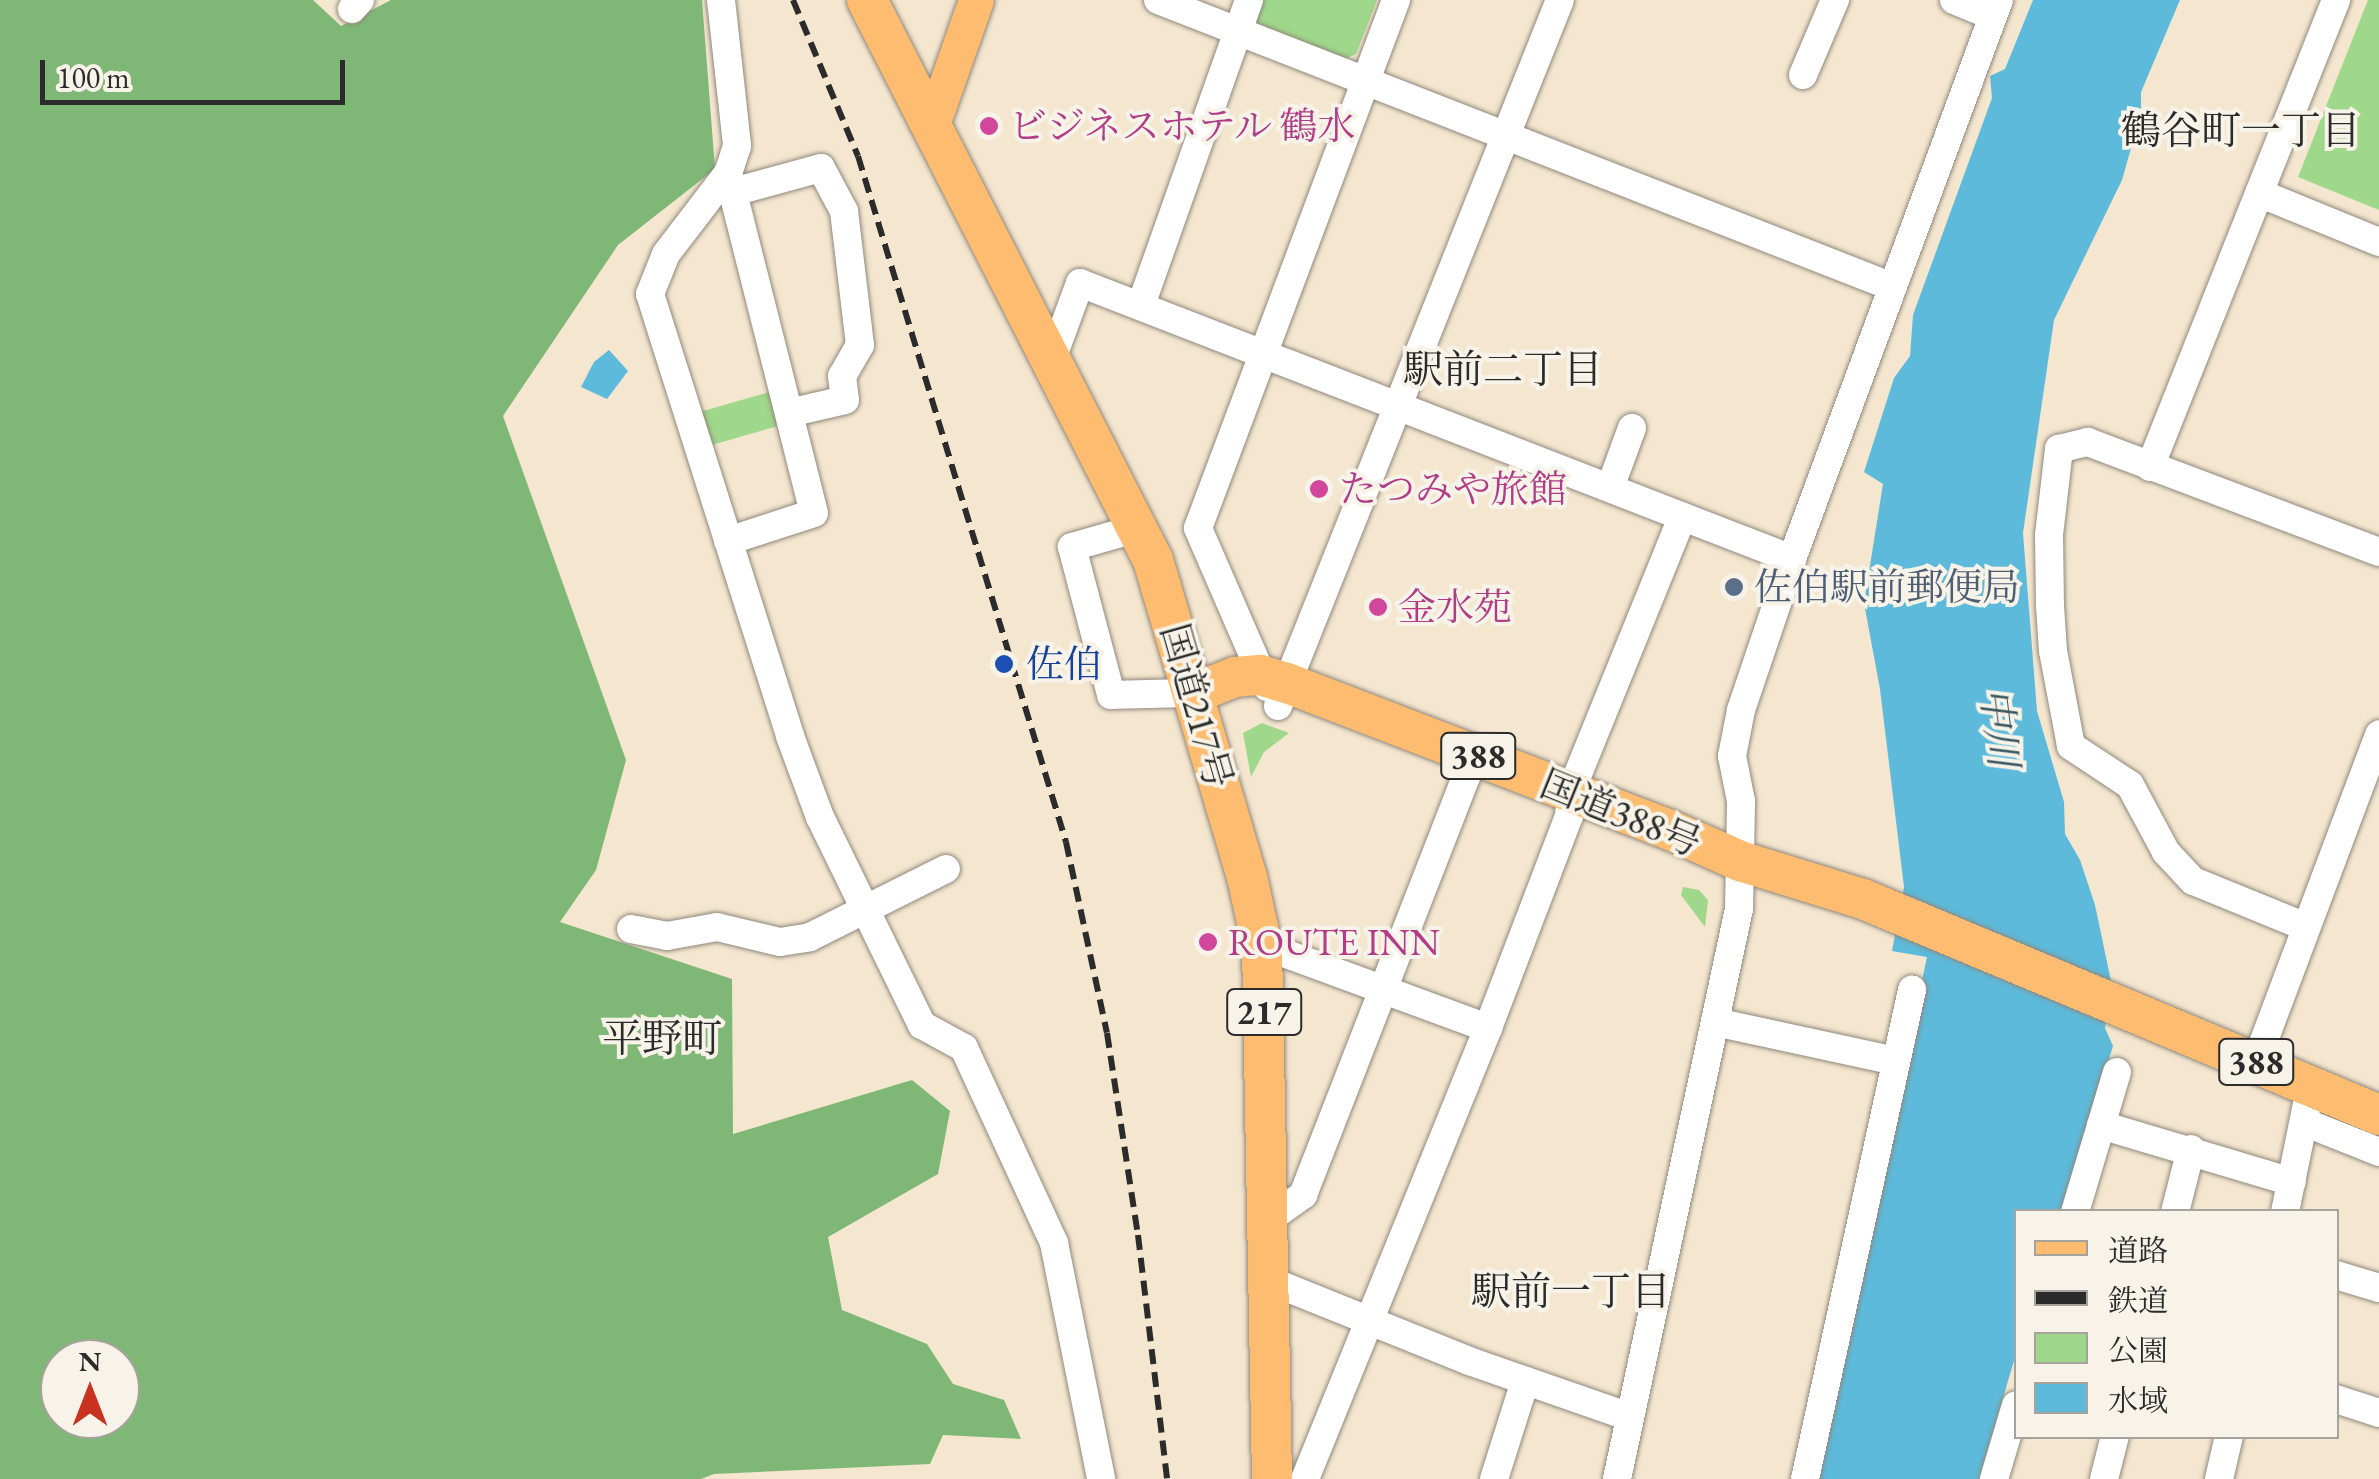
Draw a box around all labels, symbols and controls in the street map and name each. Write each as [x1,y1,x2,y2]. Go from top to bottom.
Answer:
scale bar [45,40,350,102]
text: 100 m [57,58,130,97]
place label: ビジネスホテル 鶴水 [1009,103,1359,149]
district label: 鶴谷町一丁目 [2121,106,2361,154]
marker: ビジネスホテル 鶴水 [978,115,1000,137]
district label: 駅前二丁目 [1403,345,1603,393]
place label: たつみや旅館 [1339,466,1567,512]
marker: たつみや旅館 [1308,478,1330,500]
place label: 佐伯駅前郵便局 [1754,564,2020,610]
marker: 佐伯駅前郵便局 [1723,576,1745,598]
place label: 金水苑 [1398,584,1512,630]
marker: 金水苑 [1367,596,1389,618]
street label: 国道217号 [1152,619,1242,793]
place label: 佐伯 [1026,641,1102,687]
marker: 佐伯 [991,651,1017,677]
water label: 中川 [1971,684,2029,770]
road number: 388 [1438,726,1518,786]
street label: 国道388号 [1534,760,1708,866]
place label: ROUTE INN [1228,919,1440,965]
marker: ROUTE INN [1197,931,1219,953]
road number: 217 [1224,982,1304,1042]
district label: 平野町 [602,1014,722,1062]
road number: 388 [2216,1032,2296,1092]
legend [2014,1209,2339,1439]
text: 道路 [2108,1231,2168,1270]
district label: 駅前一丁目 [1471,1267,1671,1315]
text: 鉄道 [2108,1281,2168,1320]
text: 公園 [2108,1331,2168,1370]
north arrow [40,1339,140,1439]
text: N [79,1343,101,1379]
text: 水域 [2108,1381,2168,1420]

